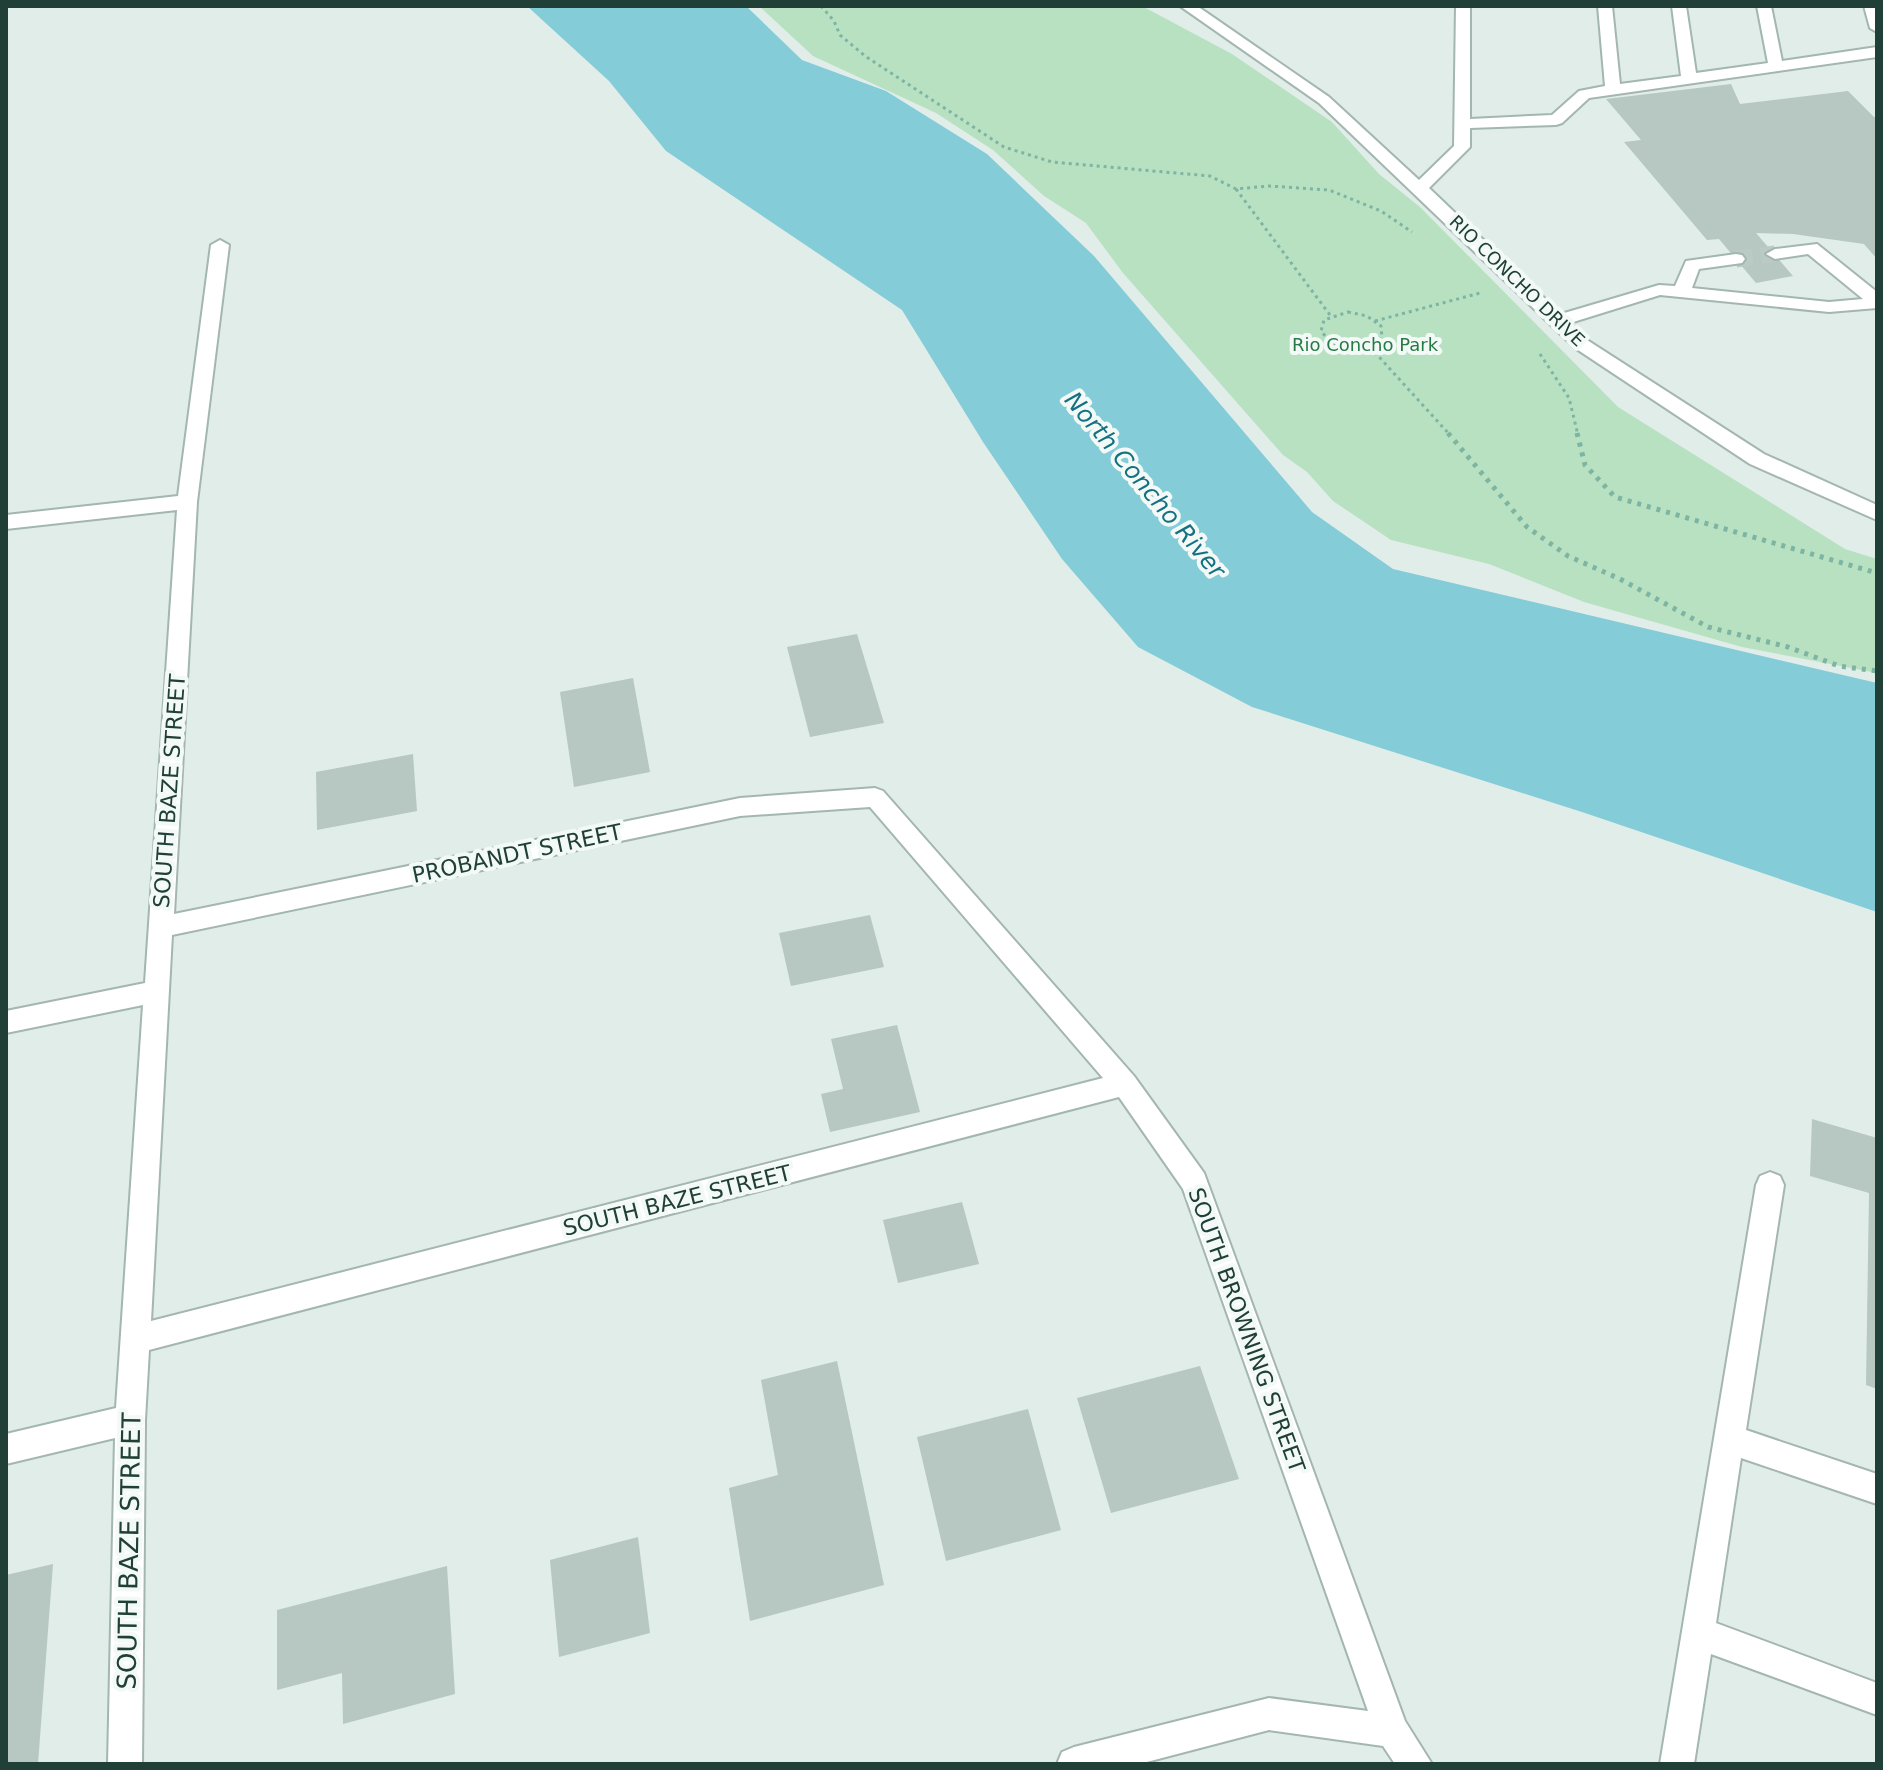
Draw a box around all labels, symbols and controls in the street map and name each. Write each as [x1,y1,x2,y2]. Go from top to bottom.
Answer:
street label: RIO CONCHO DRIVE [1446,211,1589,350]
park label: Rio Concho Park [1292,334,1439,355]
water label: North Concho River [1059,386,1232,585]
street label: SOUTH BAZE STREET [149,673,190,909]
street label: PROBANDT STREET [410,819,625,888]
street label: SOUTH BAZE STREET [560,1160,794,1241]
street label: SOUTH BROWNING STREET [1183,1184,1310,1476]
street label: SOUTH BAZE STREET [112,1412,146,1690]

